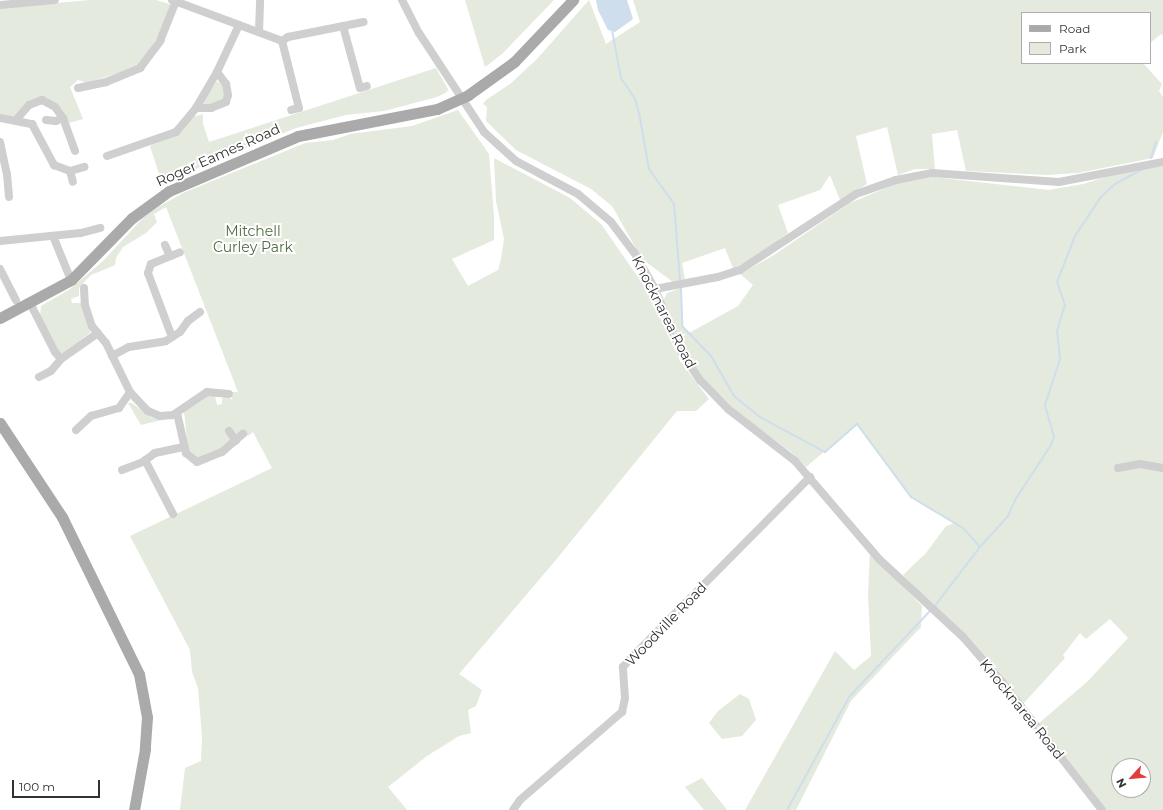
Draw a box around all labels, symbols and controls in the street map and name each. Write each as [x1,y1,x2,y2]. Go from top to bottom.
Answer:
legend [1021,12,1151,64]
text: Road [1059,21,1090,36]
text: Park [1059,41,1086,56]
street label: Roger Eames Road [153,120,283,190]
park label: Mitchell Curley Park [213,223,293,256]
street label: Knocknarea Road [628,253,700,371]
street label: Woodville Road [622,579,710,669]
street label: Knocknarea Road [976,656,1068,762]
north arrow [1111,758,1151,798]
scale bar [14,772,102,798]
text: N [1113,776,1129,790]
text: 100 m [19,779,55,794]

